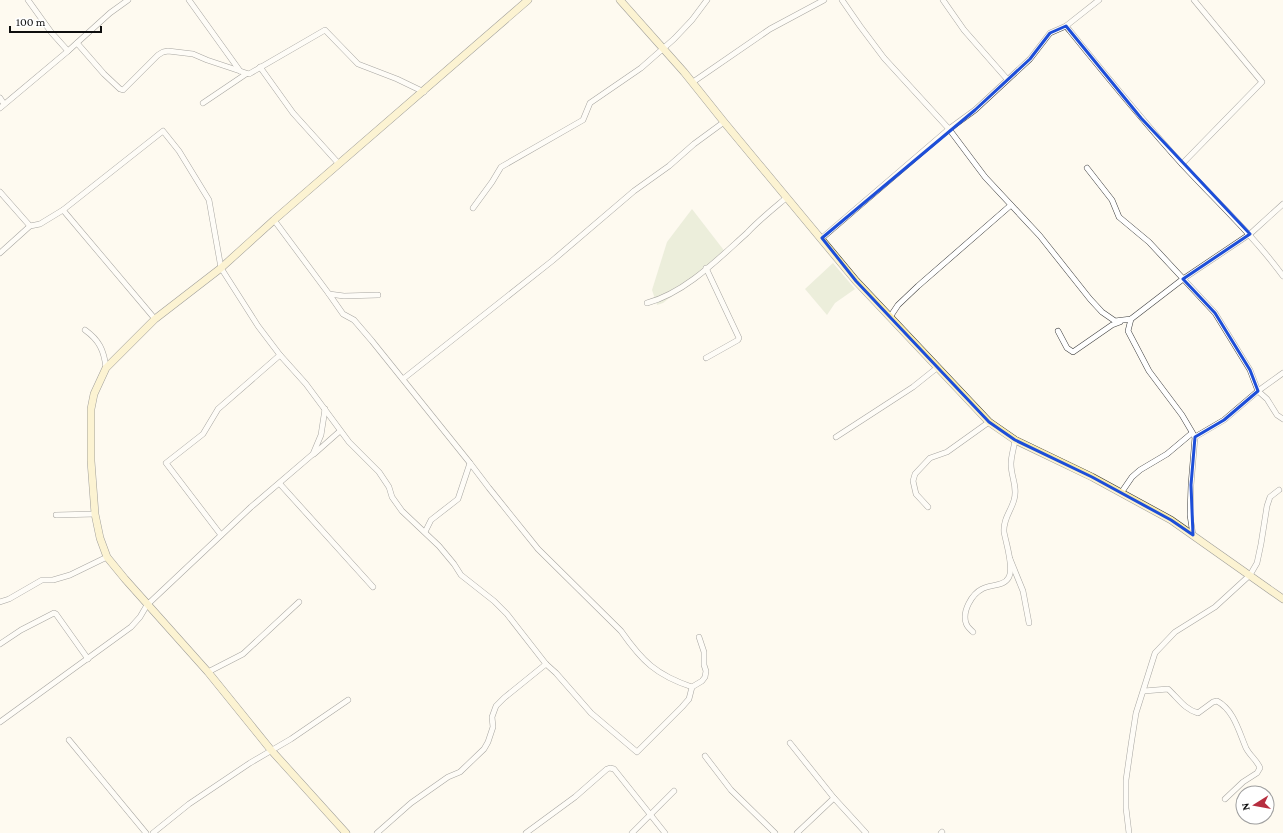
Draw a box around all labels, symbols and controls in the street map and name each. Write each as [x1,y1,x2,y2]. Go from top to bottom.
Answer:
scale bar [10,8,101,34]
text: 100 m [16,15,46,29]
north arrow [1235,785,1275,825]
text: N [1238,802,1252,812]

